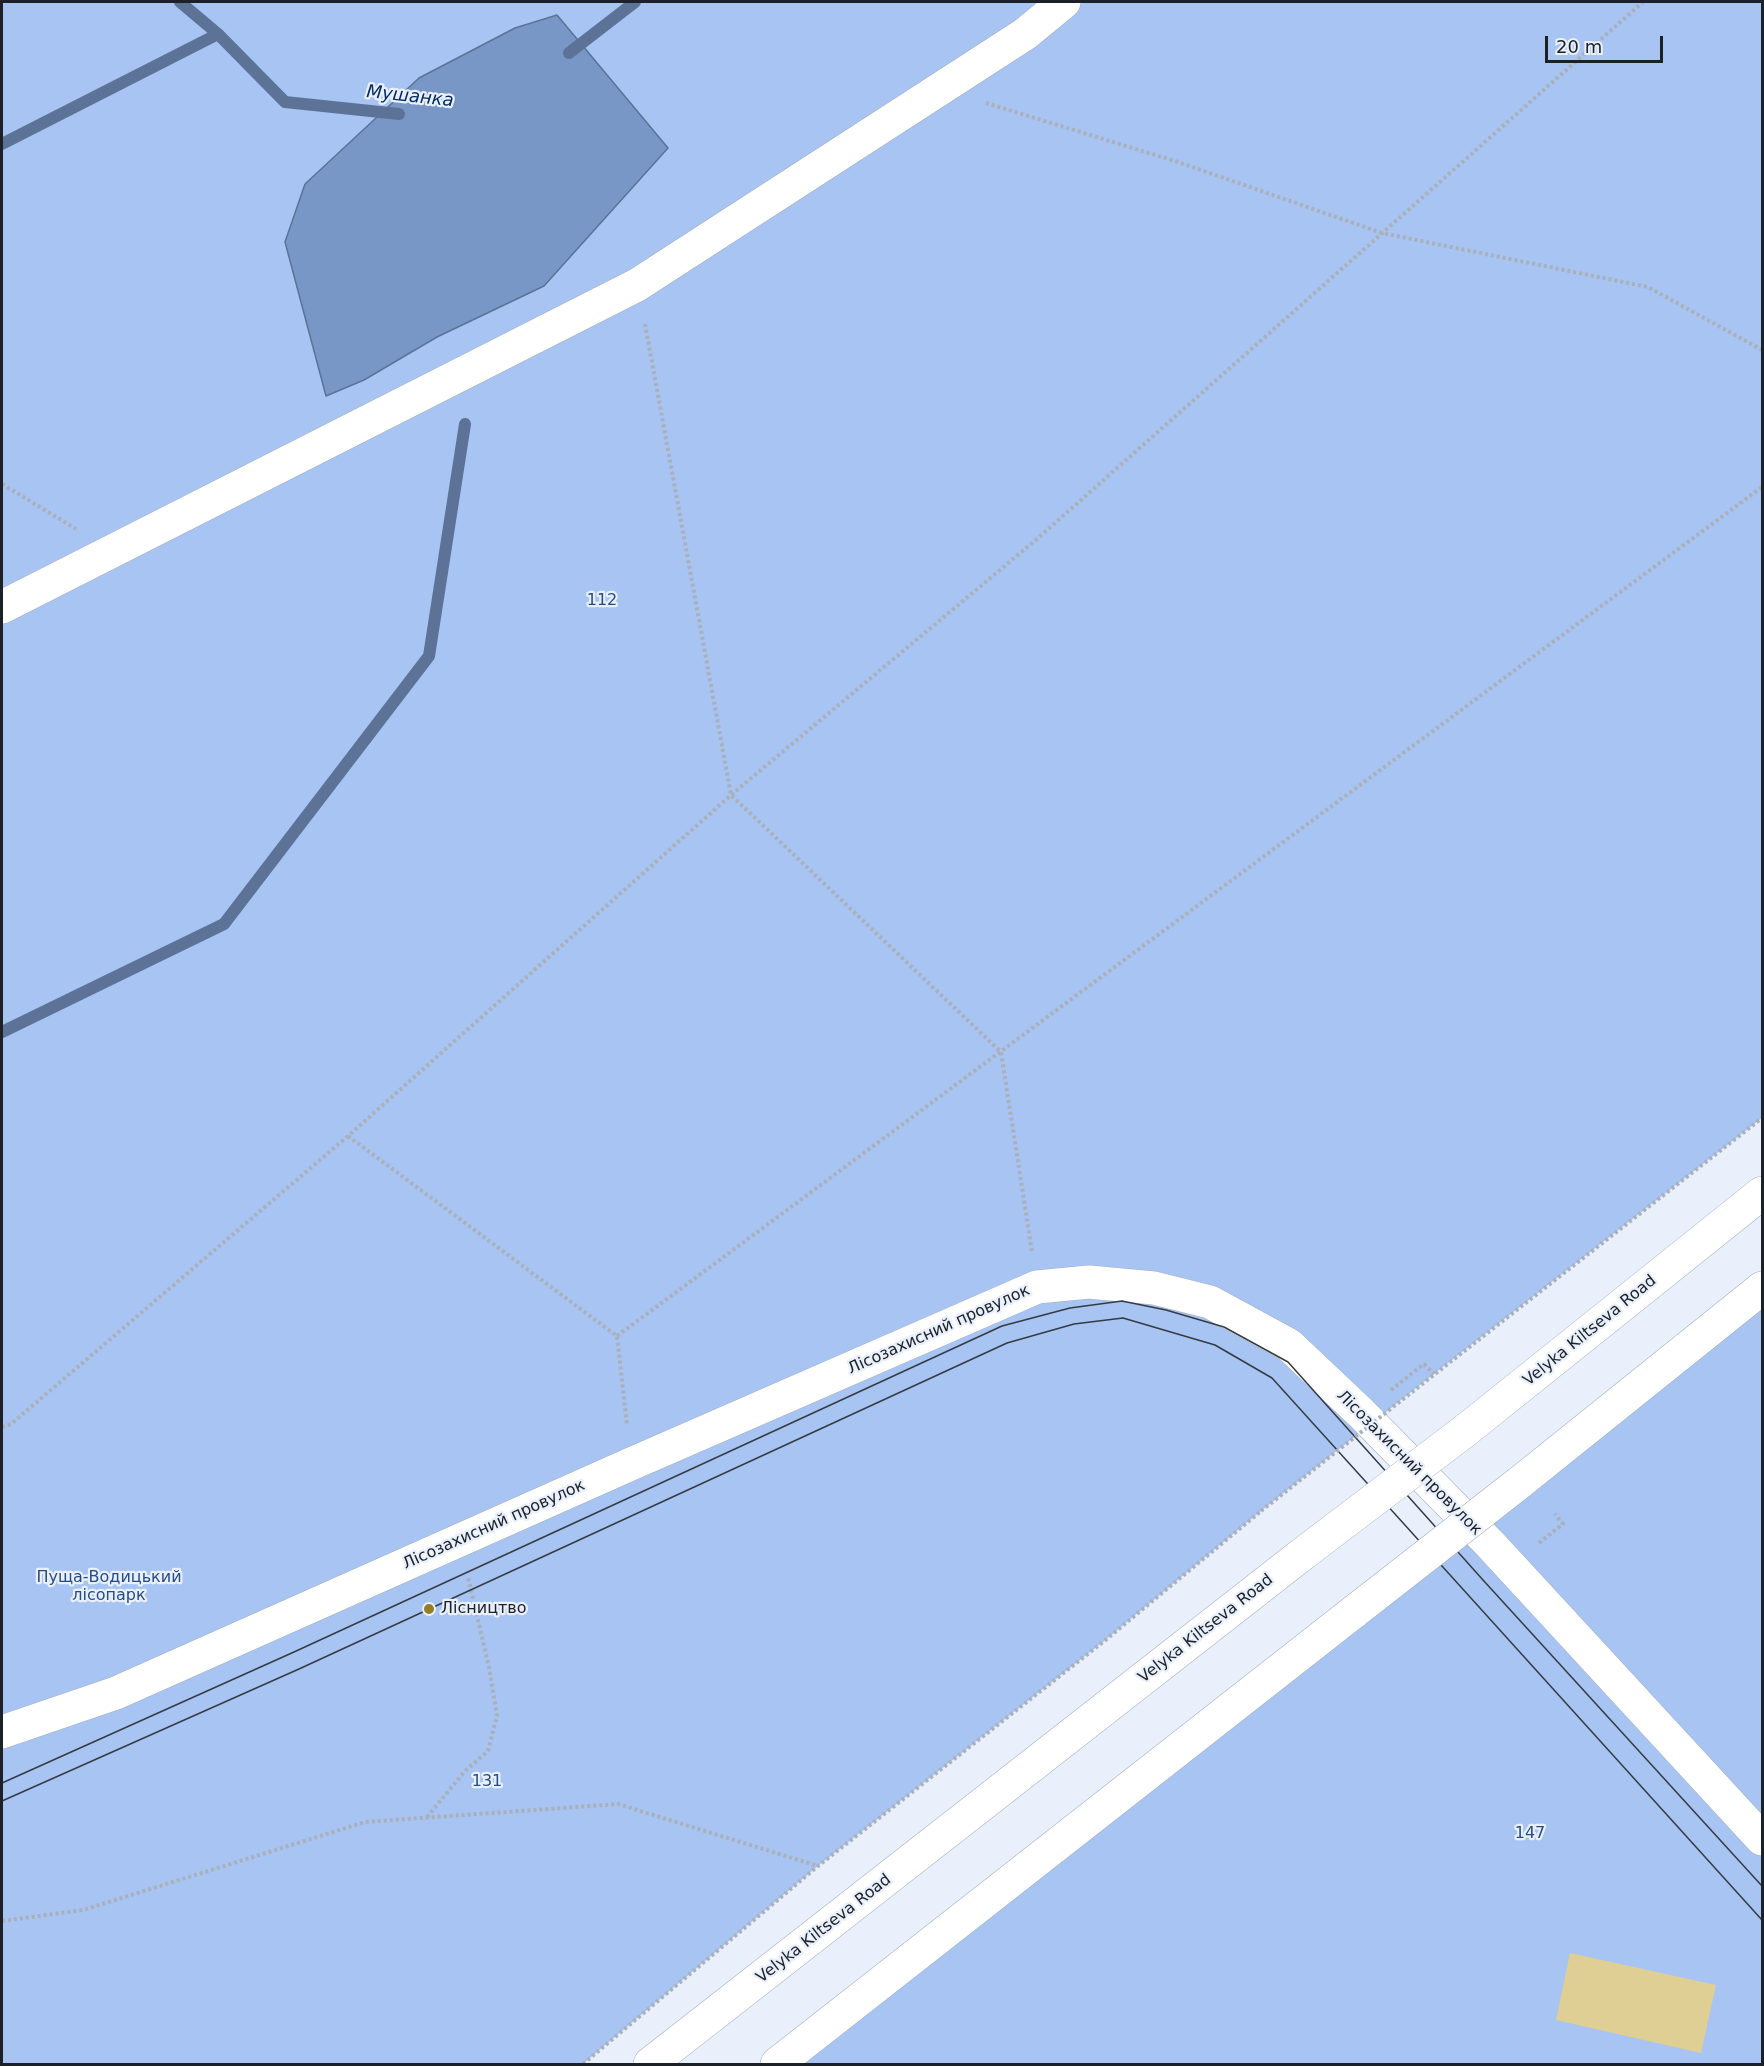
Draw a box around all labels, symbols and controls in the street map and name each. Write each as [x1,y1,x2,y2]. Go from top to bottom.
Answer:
scale bar [1548,24,1666,62]
text: 20 m [1556,36,1602,57]
water label: Мушанка [365,82,455,112]
park label: 112 [587,591,617,611]
street label: Velyka Kiltseva Road [1520,1271,1660,1391]
street label: Лісозахисний провулок [845,1281,1033,1379]
street label: Лісозахисний провулок [1332,1386,1486,1540]
street label: Лісозахисний провулок [400,1476,588,1574]
park label: Пуща-Водицький лісопарк [36,1568,182,1606]
street label: Velyka Kiltseva Road [1135,1570,1277,1688]
place label: Лісництво [441,1599,527,1619]
marker: Лісництво [422,1602,436,1616]
park label: 131 [472,1772,502,1792]
park label: 147 [1515,1824,1545,1844]
street label: Velyka Kiltseva Road [753,1870,895,1988]

